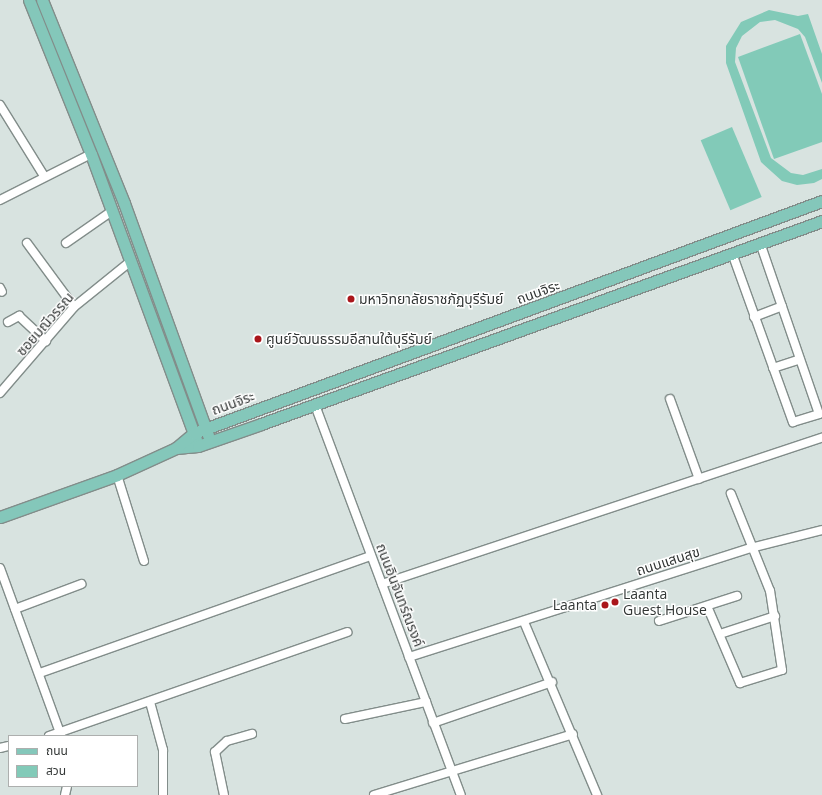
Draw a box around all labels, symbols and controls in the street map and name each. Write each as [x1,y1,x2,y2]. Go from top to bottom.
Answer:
street label: ถนนจิระ [514,276,562,308]
street label: ซอยมณีวรรณ [13,289,77,359]
place label: มหาวิทยาลัยราชภัฏบุรีรัมย์ [359,291,503,307]
marker: มหาวิทยาลัยราชภัฏบุรีรัมย์ [346,294,356,304]
place label: ศูนย์วัฒนธรรมอีสานใต้บุรีรัมย์ [266,331,432,347]
marker: ศูนย์วัฒนธรรมอีสานใต้บุรีรัมย์ [253,334,263,344]
street label: ถนนจิระ [209,387,257,419]
street label: ถนนอินจันทร์ณรงค์ [373,541,427,649]
street label: ถนนแสนสุข [634,543,702,579]
place label: Laanta Guest House [623,586,707,618]
place label: Laanta [553,597,597,613]
marker: Laanta Guest House [610,597,620,607]
marker: Laanta [600,600,610,610]
legend [8,735,138,787]
text: ถนน [46,742,68,759]
text: สวน [46,762,66,779]

